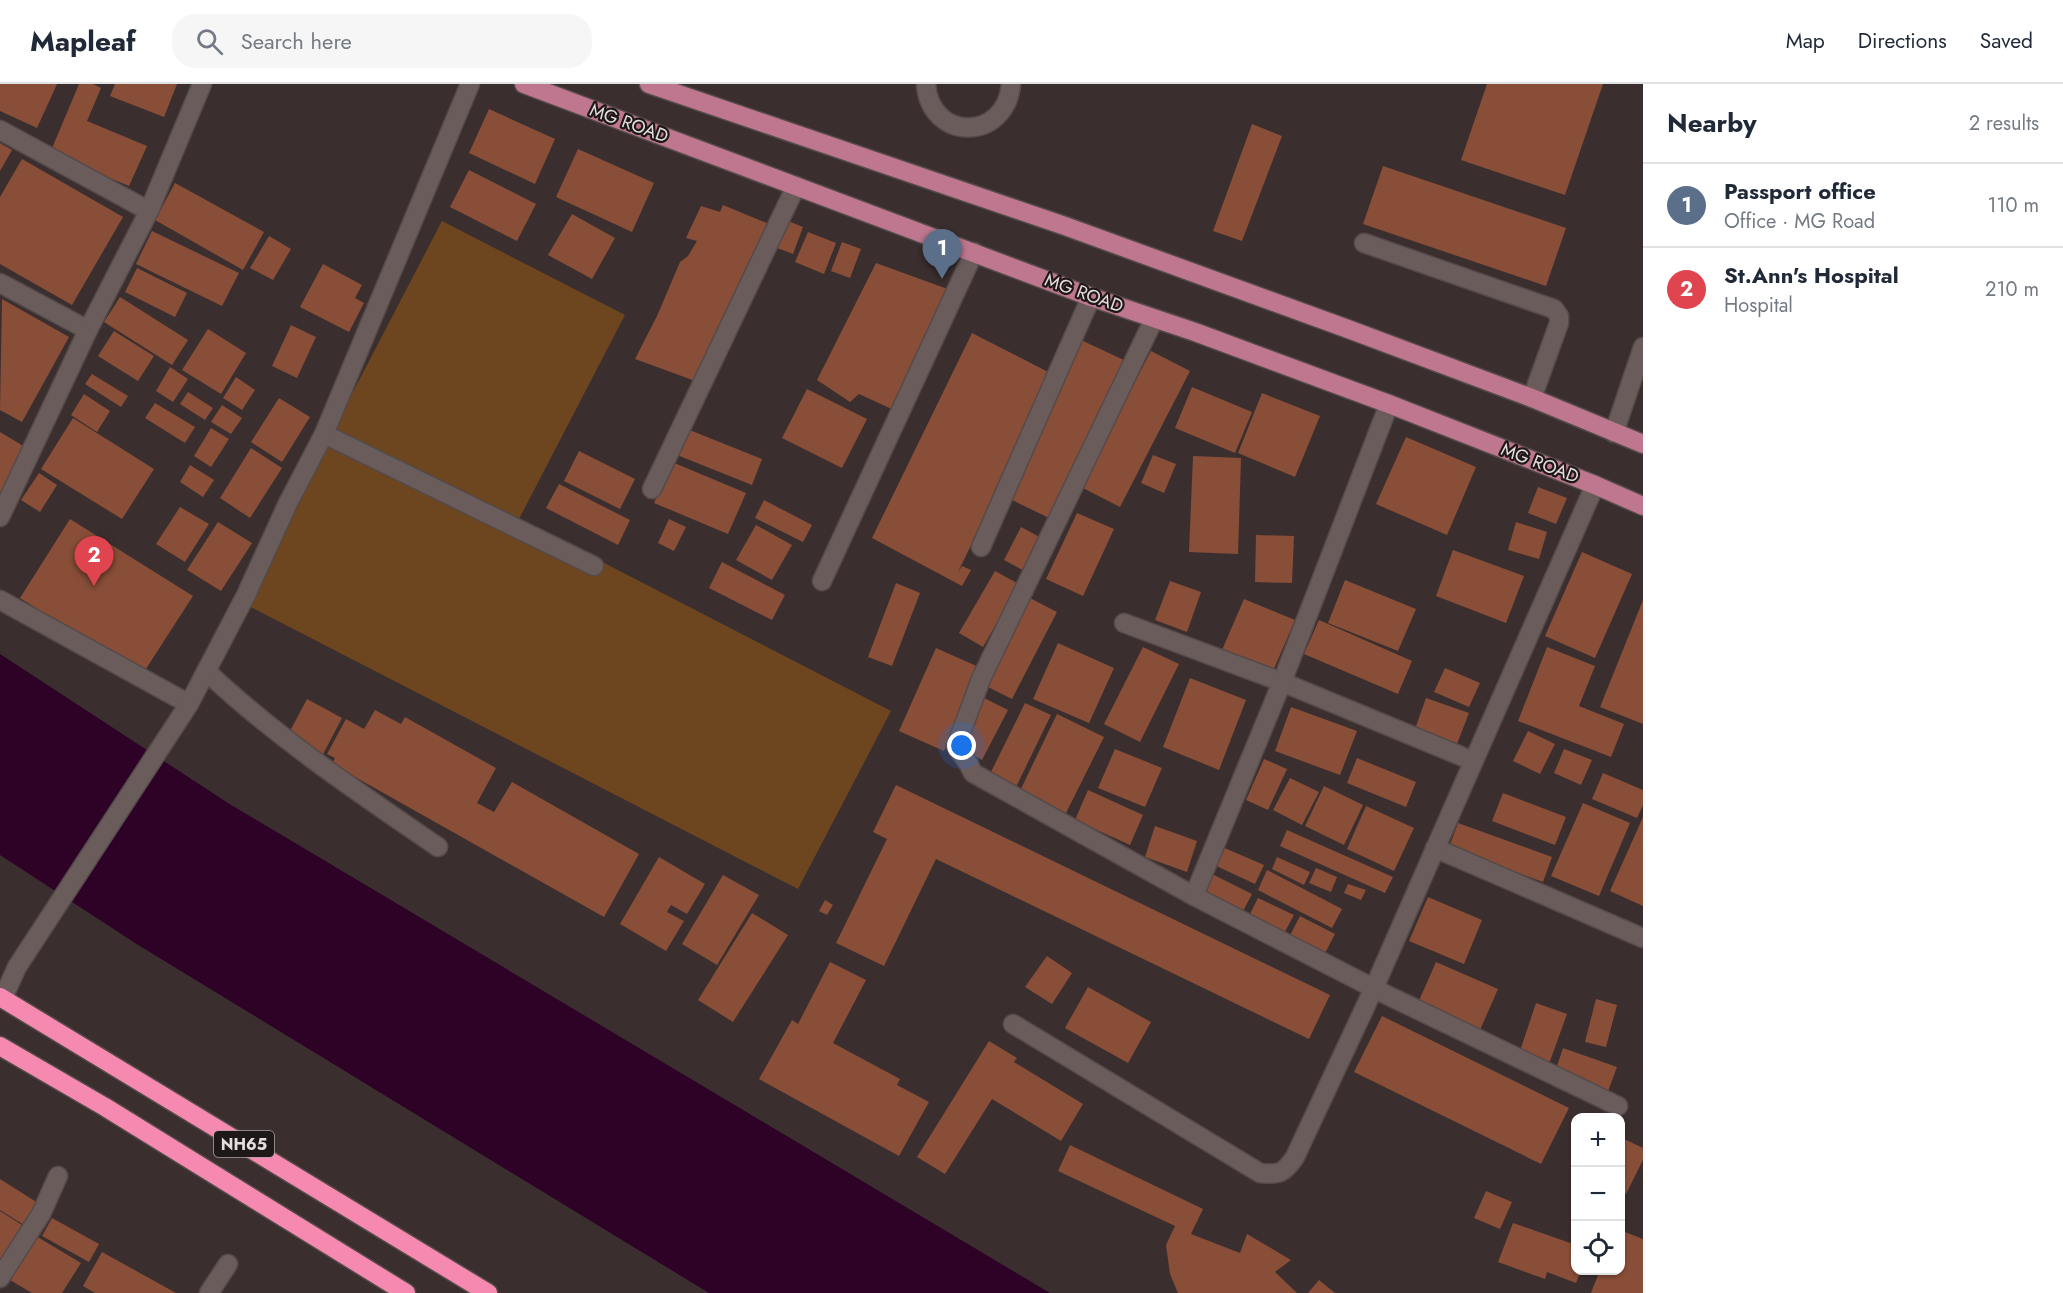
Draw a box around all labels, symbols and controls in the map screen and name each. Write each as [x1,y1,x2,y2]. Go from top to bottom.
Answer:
search box [172,14,592,68]
text: Mapleaf [30,21,136,62]
icon: search [193,25,226,58]
text: Search here [241,25,352,57]
text: Map [1786,26,1825,56]
text: Directions [1858,26,1947,56]
text: Saved [1980,26,2033,56]
street label: MG ROAD [586,97,672,149]
text: Nearby [1667,104,1756,142]
text: 2 results [1969,109,2039,138]
text: Passport office [1724,175,1876,207]
text: 1 [1681,191,1692,220]
text: 110 m [1987,191,2039,220]
text: Office · MG Road [1724,207,1875,236]
pin: 1 [922,230,962,279]
text: St.Ann's Hospital [1724,259,1899,291]
street label: MG ROAD [1041,267,1127,319]
text: 2 [1680,275,1693,304]
text: 210 m [1985,275,2039,304]
text: Hospital [1724,291,1793,320]
street label: MG ROAD [1497,436,1583,490]
pin: 2 [74,536,113,586]
your location [947,731,976,760]
map controls [1571,1113,1625,1275]
button: + [1571,1113,1625,1167]
road number: NH65 [214,1131,274,1157]
button: − [1571,1167,1625,1221]
button: locate [1571,1221,1625,1275]

